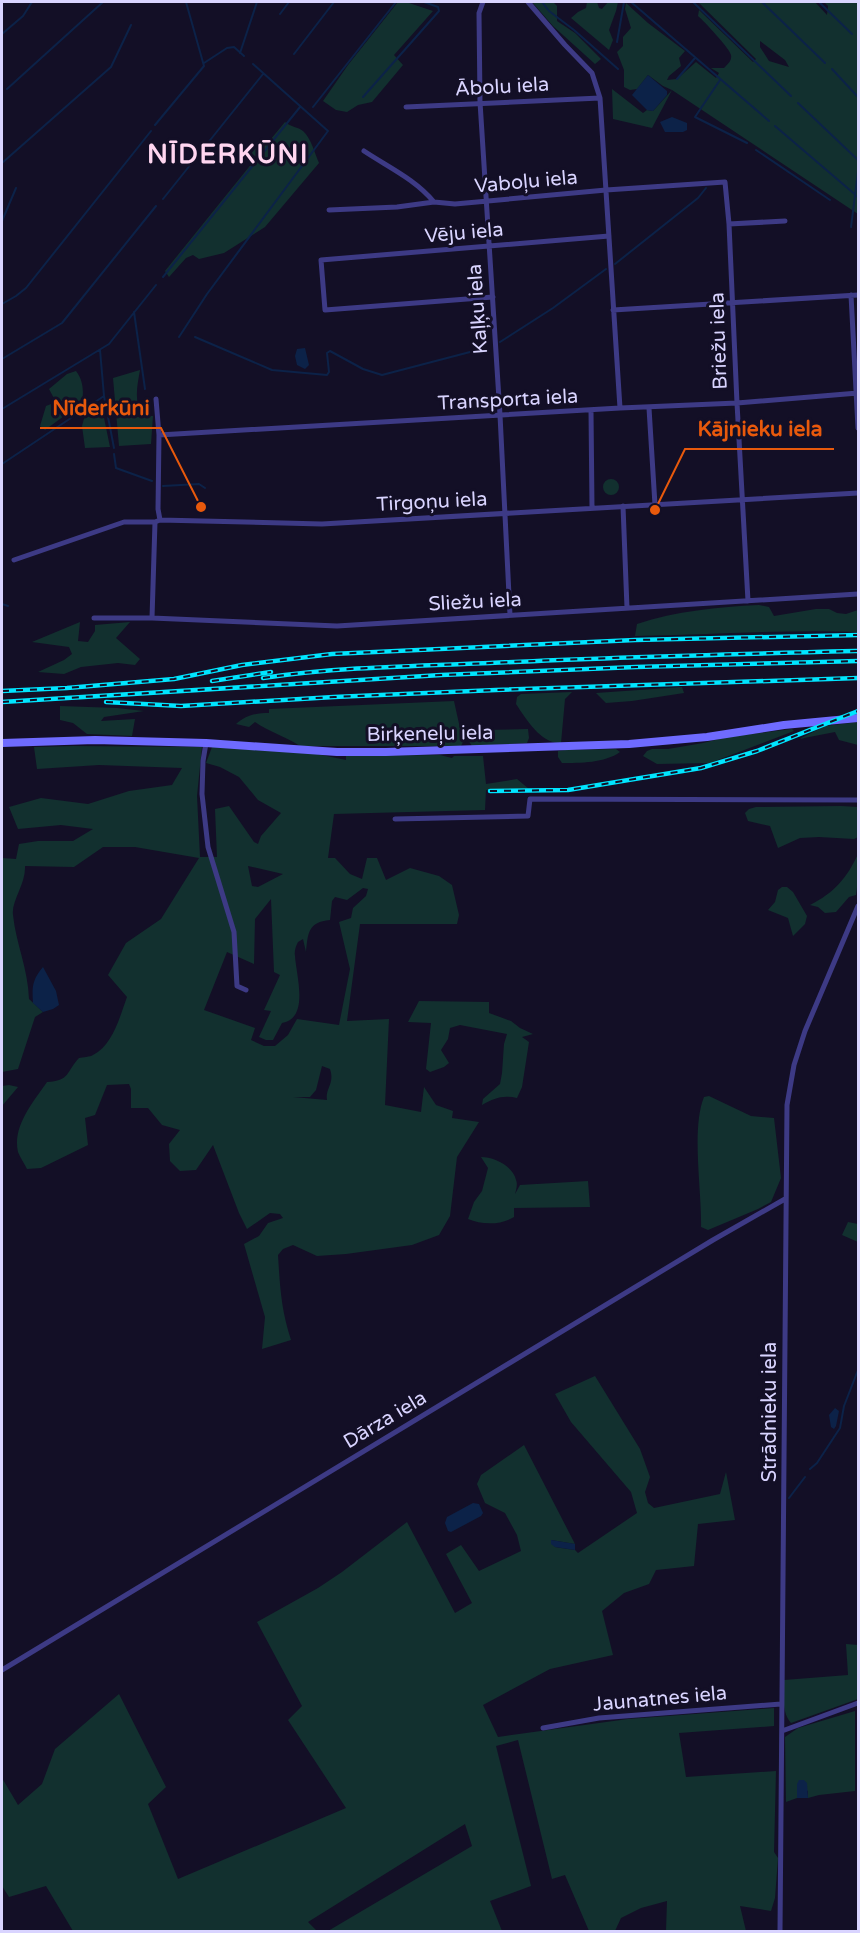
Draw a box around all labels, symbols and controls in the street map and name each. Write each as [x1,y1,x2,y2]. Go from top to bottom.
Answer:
street label: Ābolu iela [454,73,550,101]
district label: NĪDERKŪNI [147,139,309,170]
street label: Vaboļu iela [473,166,579,198]
street label: Vēju iela [424,218,504,248]
street label: Kaļķu iela [463,263,493,355]
street label: Briežu iela [705,292,733,390]
street label: Transporta iela [437,384,579,416]
callout: Nīderkūni [40,389,161,428]
text: Nīderkūni [52,396,150,421]
callout: Kājnieku iela [685,410,834,449]
text: Kājnieku iela [698,417,822,442]
street label: Tirgoņu iela [376,487,488,517]
street label: Sliežu iela [428,588,522,616]
street label: Birķeneļu iela [366,721,494,747]
street label: Strādnieku iela [758,1342,782,1482]
street label: Dārza iela [339,1386,431,1454]
street label: Jaunatnes iela [592,1681,728,1717]

